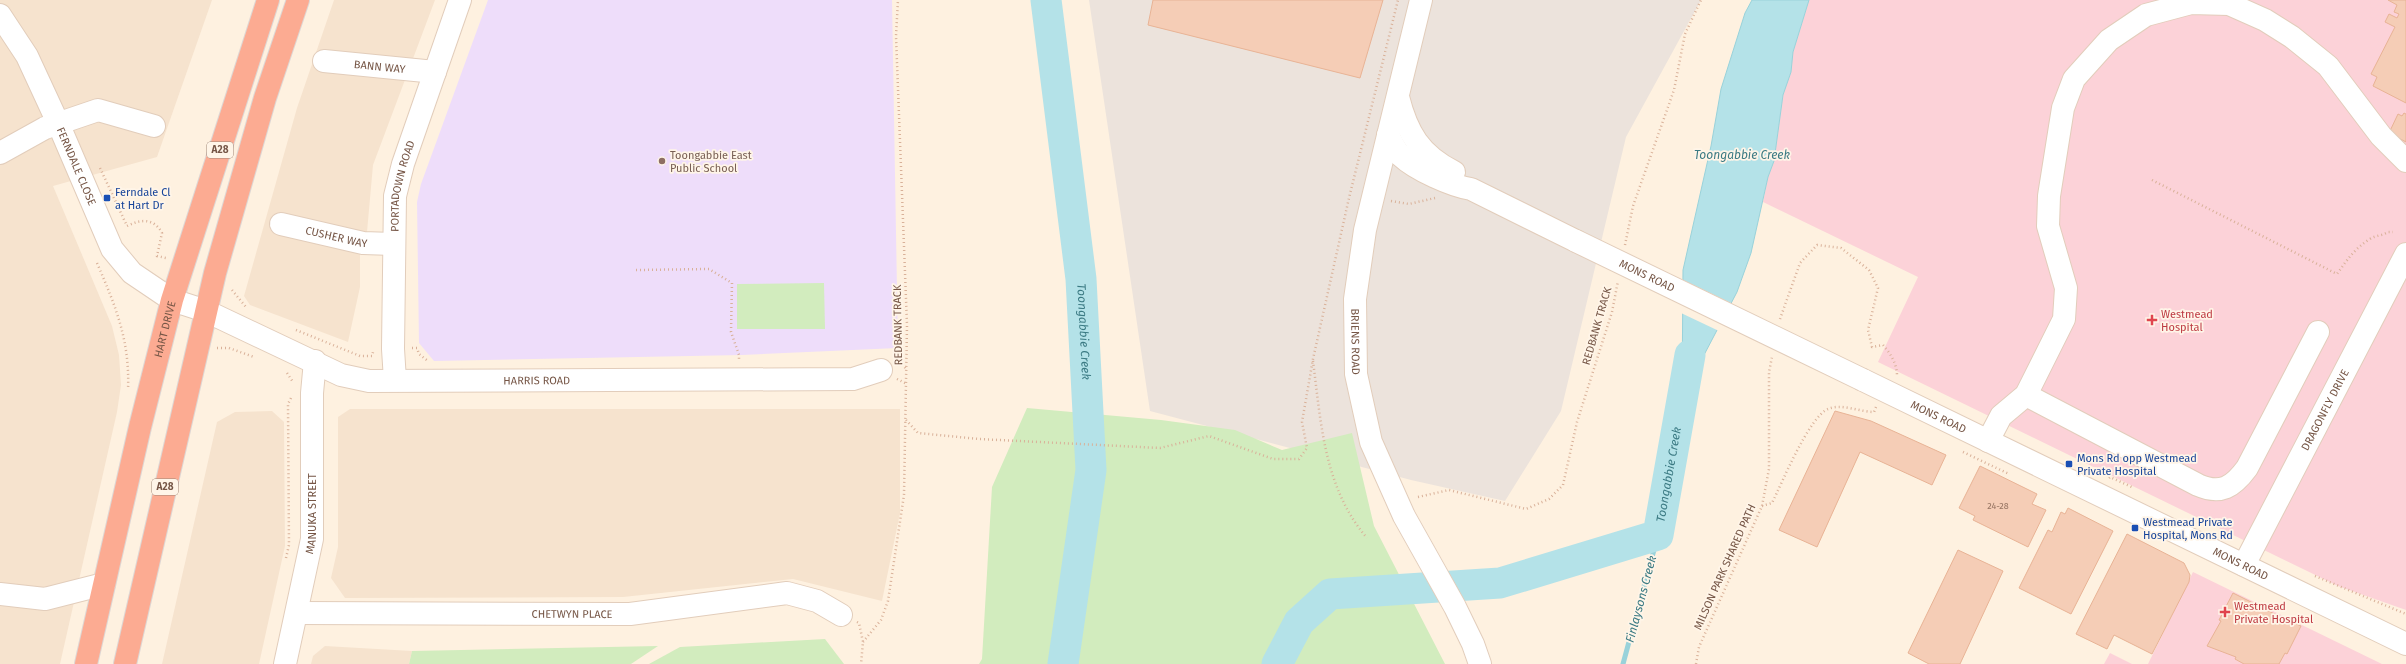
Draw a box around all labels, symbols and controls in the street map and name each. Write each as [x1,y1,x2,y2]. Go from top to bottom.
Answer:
street label: BANN WAY [353,57,406,76]
street label: FERNDALE CLOSE [54,125,99,207]
street label: PORTADOWN ROAD [388,138,417,232]
road number: A28 [207,142,233,158]
water label: Toongabbie Creek [1694,148,1791,162]
place label: Toongabbie East Public School [670,149,752,175]
marker: Toongabbie East Public School [657,156,667,166]
place label: Ferndale Cl at Hart Dr [115,186,171,212]
marker: Ferndale Cl at Hart Dr [102,193,112,203]
street label: CUSHER WAY [304,223,368,250]
street label: MONS ROAD [1617,257,1677,294]
water label: Toongabbie Creek [1074,283,1093,381]
street label: REDBANK TRACK [891,284,905,365]
street label: REDBANK TRACK [1580,285,1615,367]
street label: HART DRIVE [151,299,178,359]
street label: BRIENS ROAD [1349,308,1363,375]
place label: Westmead Hospital [2161,308,2213,334]
marker: Westmead Hospital [2146,314,2158,326]
street label: DRAGONFLY DRIVE [2298,367,2351,453]
street label: HARRIS ROAD [503,374,570,387]
street label: MONS ROAD [1909,398,1968,436]
water label: Toongabbie Creek [1653,426,1684,523]
place label: Mons Rd opp Westmead Private Hospital [2077,452,2197,478]
marker: Mons Rd opp Westmead Private Hospital [2064,459,2074,469]
street label: MANUKA STREET [302,473,319,555]
road number: A28 [152,479,178,495]
house number: 24-28 [1987,501,2009,511]
street label: MILSON PARK SHARED PATH [1691,502,1759,632]
place label: Westmead Private Hospital, Mons Rd [2143,516,2233,542]
marker: Westmead Private Hospital, Mons Rd [2130,523,2140,533]
street label: MONS ROAD [2211,545,2271,583]
water label: Finlaysons Creek [1623,554,1659,644]
place label: Westmead Private Hospital [2234,600,2313,626]
marker: Westmead Private Hospital [2219,606,2231,618]
street label: CHETWYN PLACE [531,607,613,620]

